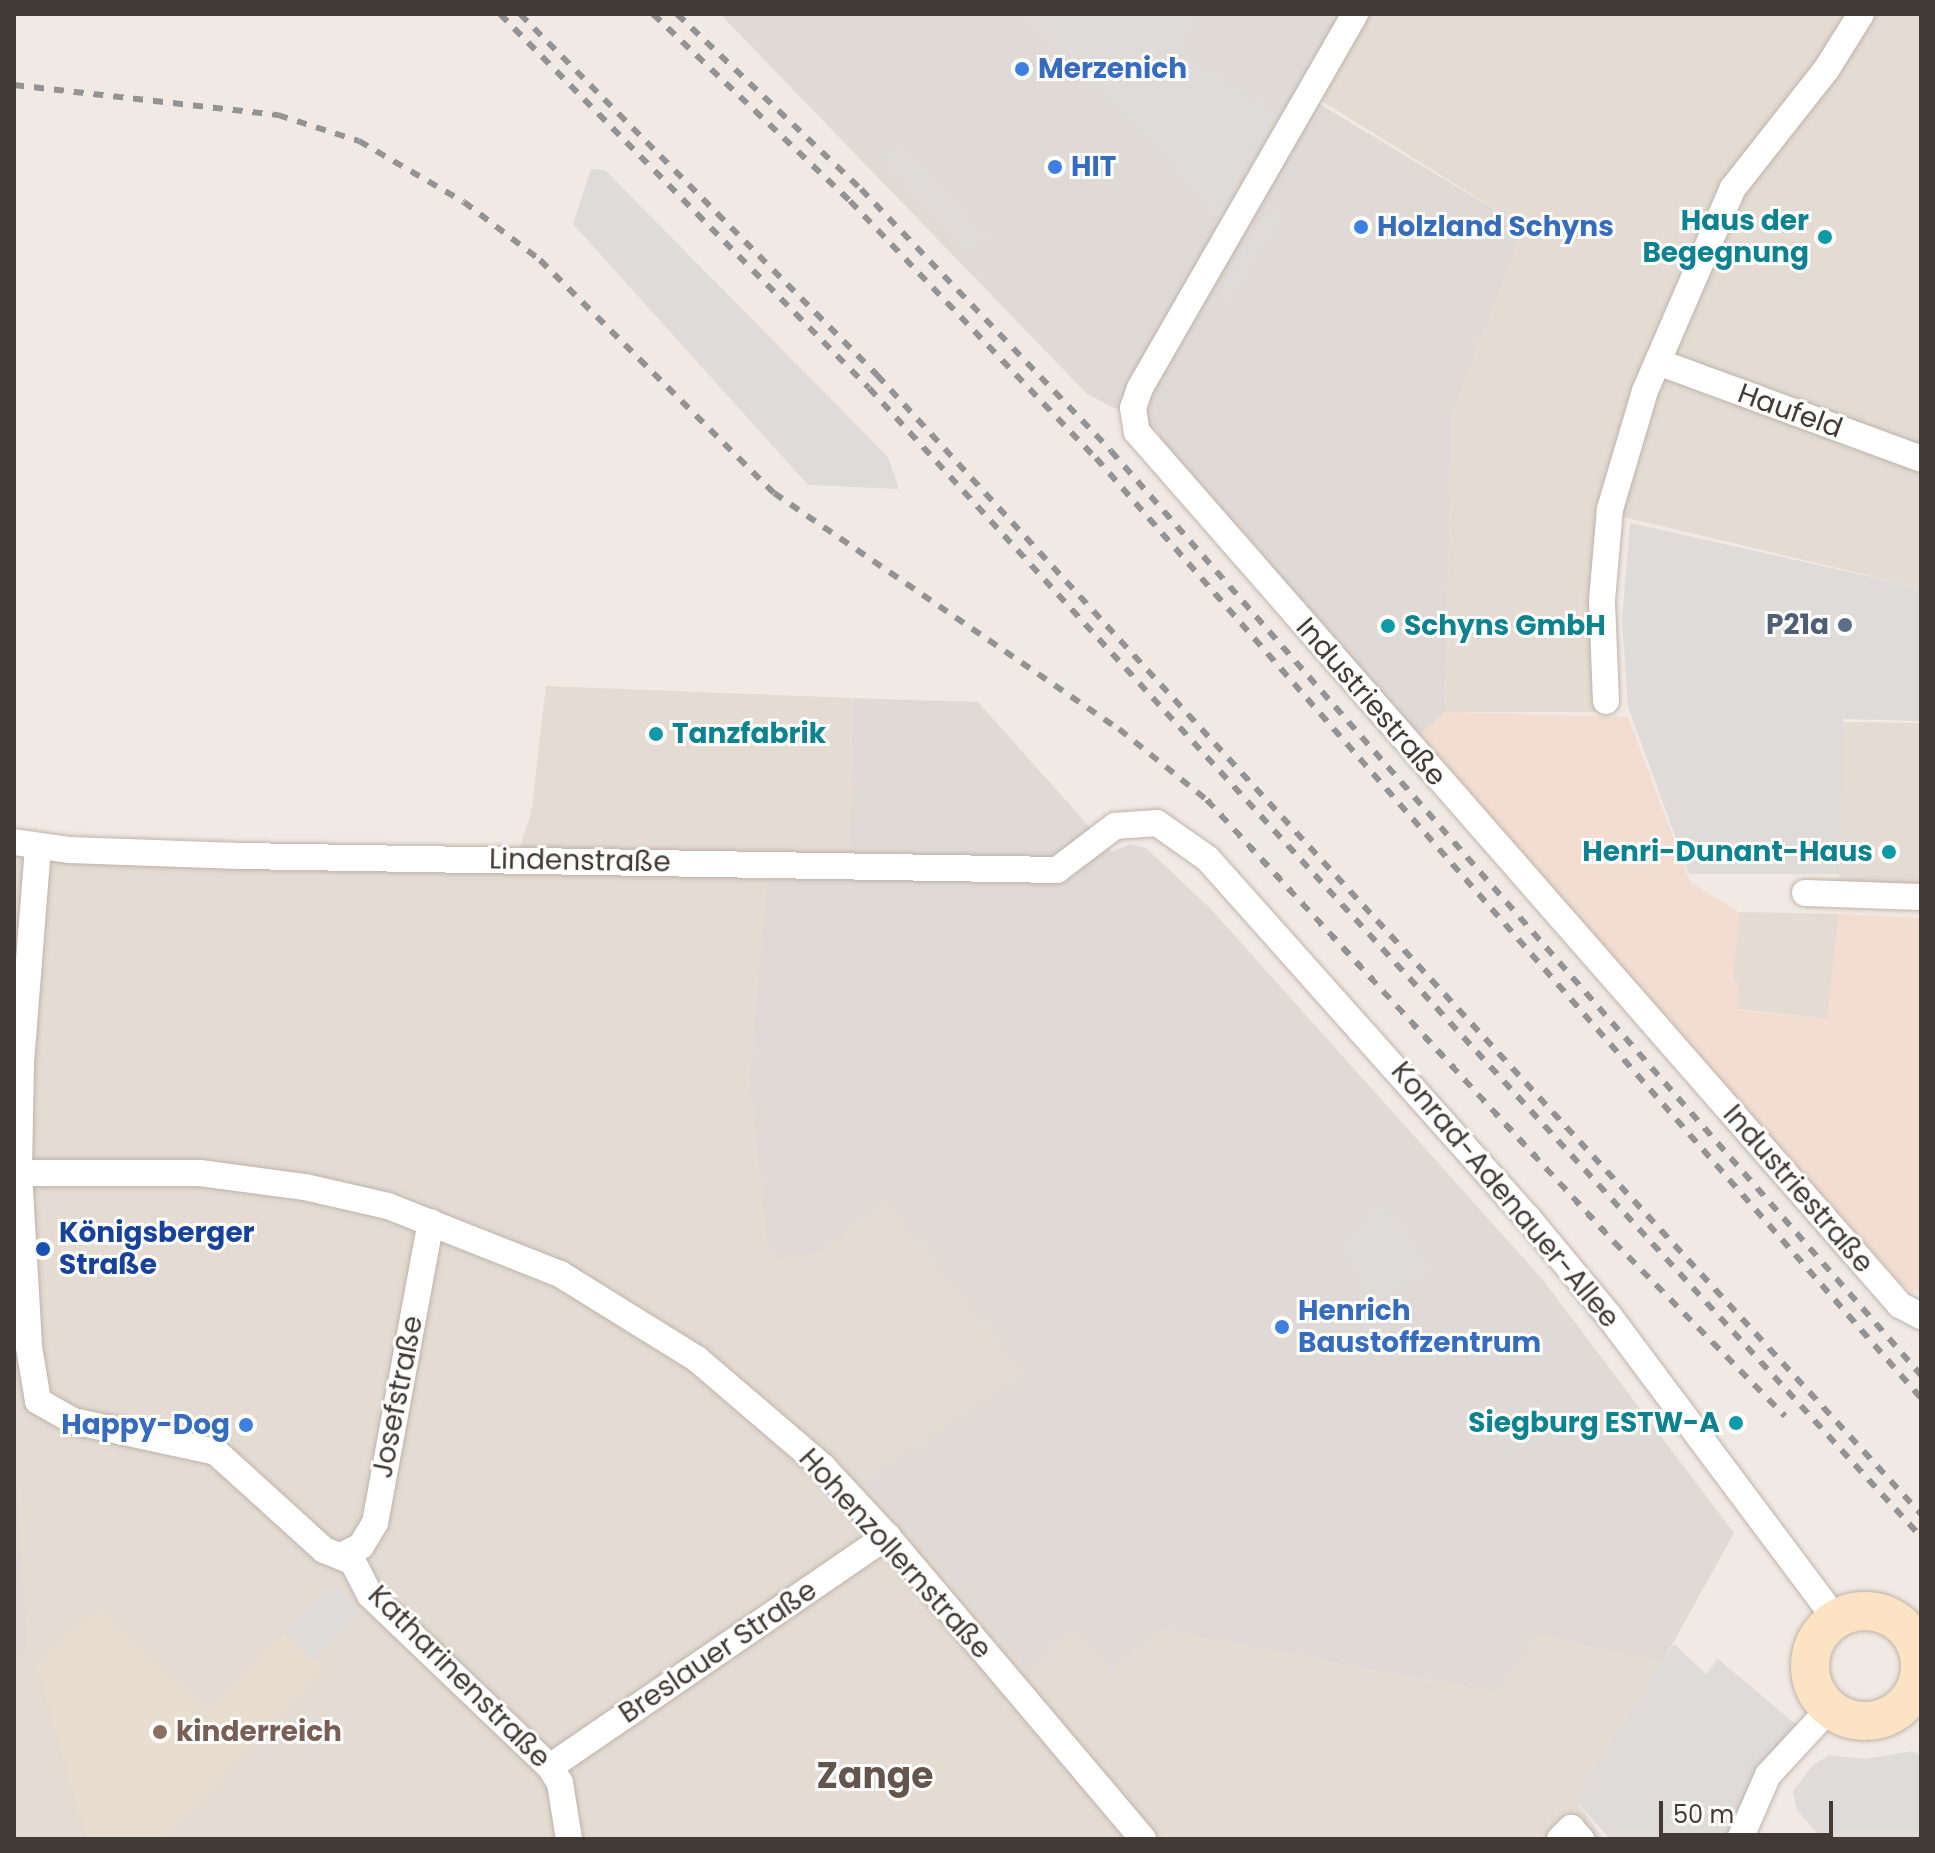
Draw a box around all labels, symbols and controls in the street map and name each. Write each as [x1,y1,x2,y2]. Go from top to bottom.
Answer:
place label: Merzenich [1038,52,1187,86]
marker: Merzenich [1013,60,1031,78]
place label: HIT [1071,150,1116,184]
marker: HIT [1046,158,1064,176]
place label: Haus der Begegnung [1642,204,1809,270]
place label: Holzland Schyns [1377,210,1614,244]
marker: Holzland Schyns [1352,218,1370,236]
marker: Haus der Begegnung [1816,228,1834,246]
street label: Haufeld [1733,377,1847,445]
place label: P21a [1766,608,1829,642]
place label: Schyns GmbH [1404,609,1606,643]
street label: Industriestraße [1289,611,1453,793]
marker: P21a [1836,616,1854,634]
marker: Schyns GmbH [1379,617,1397,635]
place label: Tanzfabrik [672,717,826,751]
marker: Tanzfabrik [647,725,665,743]
place label: Henri-Dunant-Haus [1582,835,1873,869]
street label: Lindenstraße [489,843,671,879]
marker: Henri-Dunant-Haus [1880,843,1898,861]
street label: Konrad-Adenauer-Allee [1384,1055,1626,1335]
street label: Industriestraße [1716,1098,1880,1280]
place label: Königsberger Straße [59,1216,255,1282]
marker: Königsberger Straße [34,1240,52,1258]
place label: Henrich Baustoffzentrum [1298,1294,1541,1360]
street label: Josefstraße [366,1313,430,1481]
marker: Henrich Baustoffzentrum [1273,1318,1291,1336]
place label: Siegburg ESTW-A [1468,1406,1720,1440]
place label: Happy-Dog [61,1408,230,1442]
marker: Siegburg ESTW-A [1727,1414,1745,1432]
marker: Happy-Dog [237,1416,255,1434]
street label: Hohenzollernstraße [792,1442,998,1666]
street label: Breslauer Straße [613,1573,823,1731]
street label: Katharinenstraße [361,1579,557,1775]
place label: kinderreich [176,1715,342,1749]
marker: kinderreich [151,1723,169,1741]
district label: Zange [817,1754,933,1798]
scale bar [1663,1785,1837,1835]
text: 50 m [1673,1798,1734,1831]

